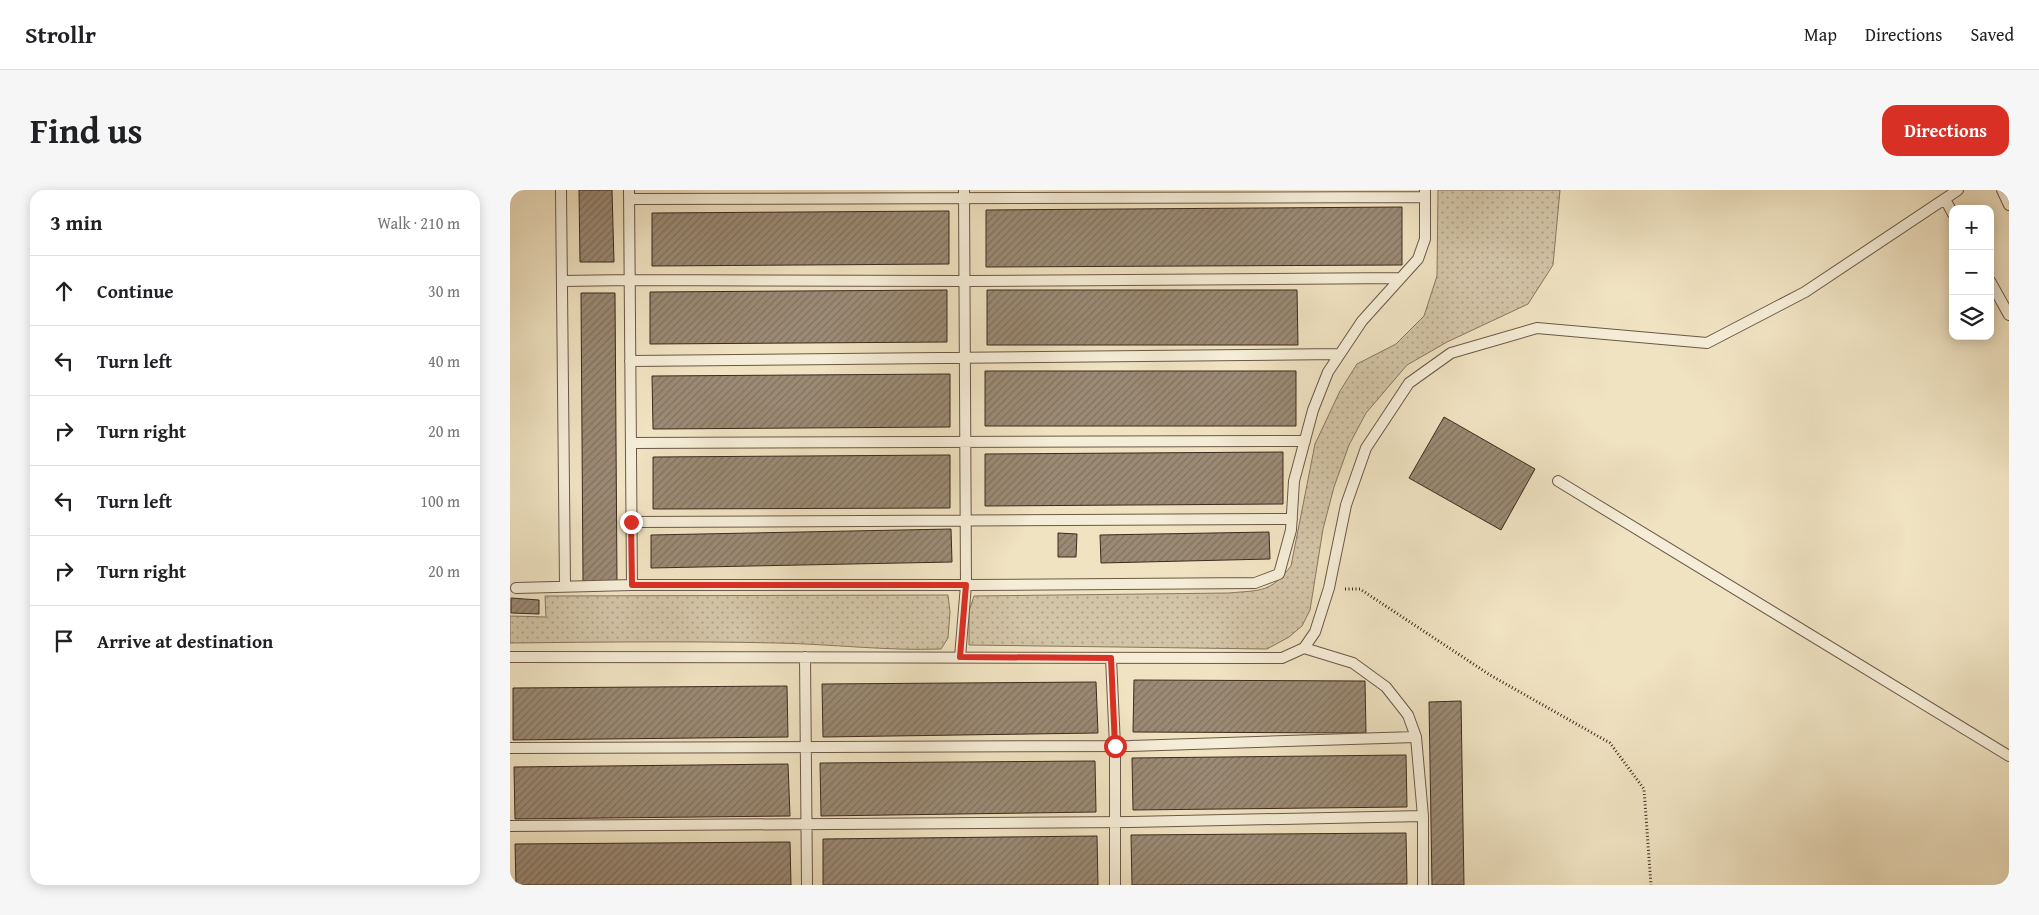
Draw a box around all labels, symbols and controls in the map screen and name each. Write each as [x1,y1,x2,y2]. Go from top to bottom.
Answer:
text: Strollr [25,17,96,52]
text: Map [1804,21,1837,48]
text: Directions [1865,21,1942,48]
text: Saved [1970,21,2014,48]
text: Find us [30,105,143,156]
button: Directions [1882,105,2009,156]
map controls [1949,205,1994,340]
button: + [1949,205,1994,250]
text: 3 min [50,207,102,238]
text: Walk · 210 m [377,211,460,235]
button: − [1949,250,1994,295]
icon: ahead [50,277,78,305]
text: Continue [97,277,174,305]
text: 30 m [428,279,460,303]
button: layers [1949,295,1994,340]
icon: left [50,347,78,375]
text: Turn left [97,347,172,375]
text: 40 m [428,349,460,373]
icon: right [50,417,78,445]
text: Turn right [97,417,186,445]
text: 20 m [428,419,460,443]
icon: left [50,487,78,515]
text: Turn left [97,487,172,515]
text: 100 m [420,489,460,513]
route end [620,511,643,534]
icon: right [50,557,78,585]
text: Turn right [97,557,186,585]
text: 20 m [428,559,460,583]
icon: arrive [50,627,78,655]
text: Arrive at destination [97,627,273,655]
route start [1104,735,1127,758]

